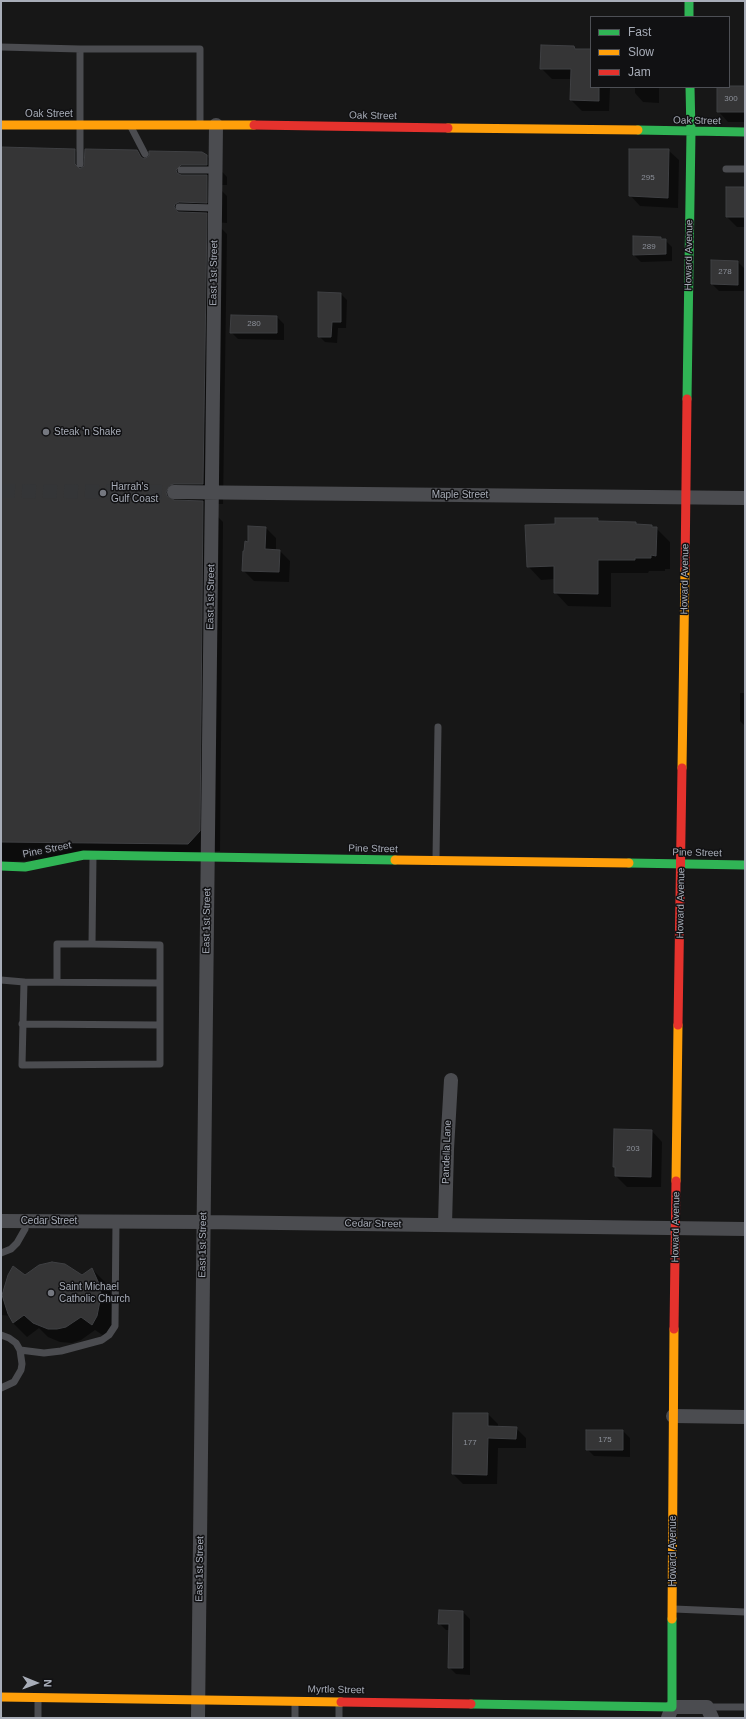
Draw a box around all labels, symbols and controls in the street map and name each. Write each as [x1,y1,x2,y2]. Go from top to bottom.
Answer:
legend [590,16,730,88]
text: Fast [628,25,651,39]
text: Slow [628,45,654,59]
text: Jam [628,65,651,79]
house number: 300 [724,94,738,104]
street label: Oak Street [25,108,73,120]
street label: Oak Street [349,110,397,122]
street label: Oak Street [673,115,721,127]
house number: 295 [641,173,655,183]
street label: Howard Avenue [682,219,696,291]
street label: East 1st Street [207,240,221,306]
house number: 289 [642,242,656,252]
house number: 278 [718,267,732,277]
house number: 280 [247,319,261,329]
place label: Steak 'n Shake [54,426,121,438]
marker: Steak 'n Shake [41,427,51,437]
place label: Harrah's Gulf Coast [111,481,158,504]
marker: Harrah's Gulf Coast [98,488,108,498]
street label: Maple Street [432,489,488,501]
street label: Howard Avenue [678,543,692,615]
street label: East 1st Street [204,564,218,630]
street label: Pine Street [22,839,72,861]
street label: Pine Street [348,843,398,855]
street label: Pine Street [672,847,722,859]
street label: Howard Avenue [674,867,688,939]
street label: East 1st Street [200,888,214,954]
street label: Pandella Lane [440,1120,454,1184]
house number: 203 [626,1144,640,1154]
street label: Howard Avenue [669,1191,683,1263]
street label: East 1st Street [196,1212,210,1278]
street label: Cedar Street [21,1215,77,1227]
street label: Cedar Street [345,1218,401,1230]
place label: Saint Michael Catholic Church [59,1281,130,1304]
marker: Saint Michael Catholic Church [46,1288,56,1298]
house number: 175 [598,1435,612,1445]
house number: 177 [463,1438,477,1448]
street label: Howard Avenue [667,1516,679,1586]
street label: East 1st Street [193,1536,207,1602]
north arrow [16,1663,56,1703]
text: N [42,1679,54,1687]
street label: Myrtle Street [308,1684,364,1696]

